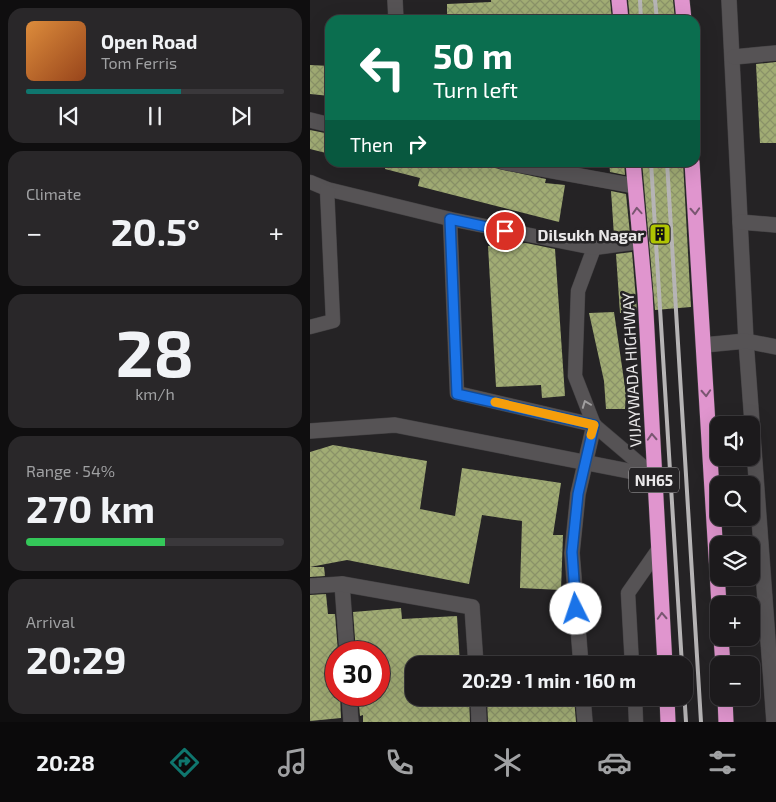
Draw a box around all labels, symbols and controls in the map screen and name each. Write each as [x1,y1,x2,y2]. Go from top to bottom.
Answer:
text: Open Road [101,30,197,53]
text: 50 m [433,34,513,76]
icon: left [350,35,415,100]
text: Tom Ferris [101,53,177,72]
text: Turn left [433,76,518,102]
icon: previous [55,102,83,130]
icon: pause [141,102,169,130]
icon: next [227,102,255,130]
icon: right [403,130,431,158]
text: Then [350,133,393,156]
text: Climate [26,184,81,203]
one-way arrow [631,207,642,215]
one-way arrow [690,207,701,215]
text: 20.5° [111,208,200,254]
pin [484,210,526,252]
text: − [26,215,42,249]
text: + [269,215,284,249]
icon: arrive [491,217,519,245]
building icon: Dilsukh Nagar [648,222,672,246]
place label: Dilsukh Nagar [538,225,644,244]
street label: VIJAYWADA HIGHWAY [617,292,645,448]
text: 28 [116,312,194,390]
text: km/h [135,384,175,403]
one-way arrow [701,390,712,398]
one-way arrow [582,400,592,409]
map controls [710,416,760,706]
button: sound [710,416,760,466]
one-way arrow [646,432,657,440]
text: Range · 54% [26,461,115,480]
road number: NH65 [629,468,679,492]
button: search [710,476,760,526]
text: 270 km [26,485,155,531]
button: layers [710,536,760,586]
position arrow [549,582,601,634]
button: + [710,596,760,646]
text: Arrival [26,612,75,631]
one-way arrow [657,612,668,620]
text: 20:29 [26,636,126,682]
speed limit sign: 30 [325,641,390,706]
button: − [710,656,760,706]
text: 20:29 · 1 min · 160 m [462,669,636,692]
icon: directions [167,745,202,780]
icon: music [275,745,310,780]
icon: phone [382,745,417,780]
icon: climate [490,745,525,780]
icon: car [597,745,632,780]
icon: filters [705,745,740,780]
text: 20:28 [36,749,95,775]

